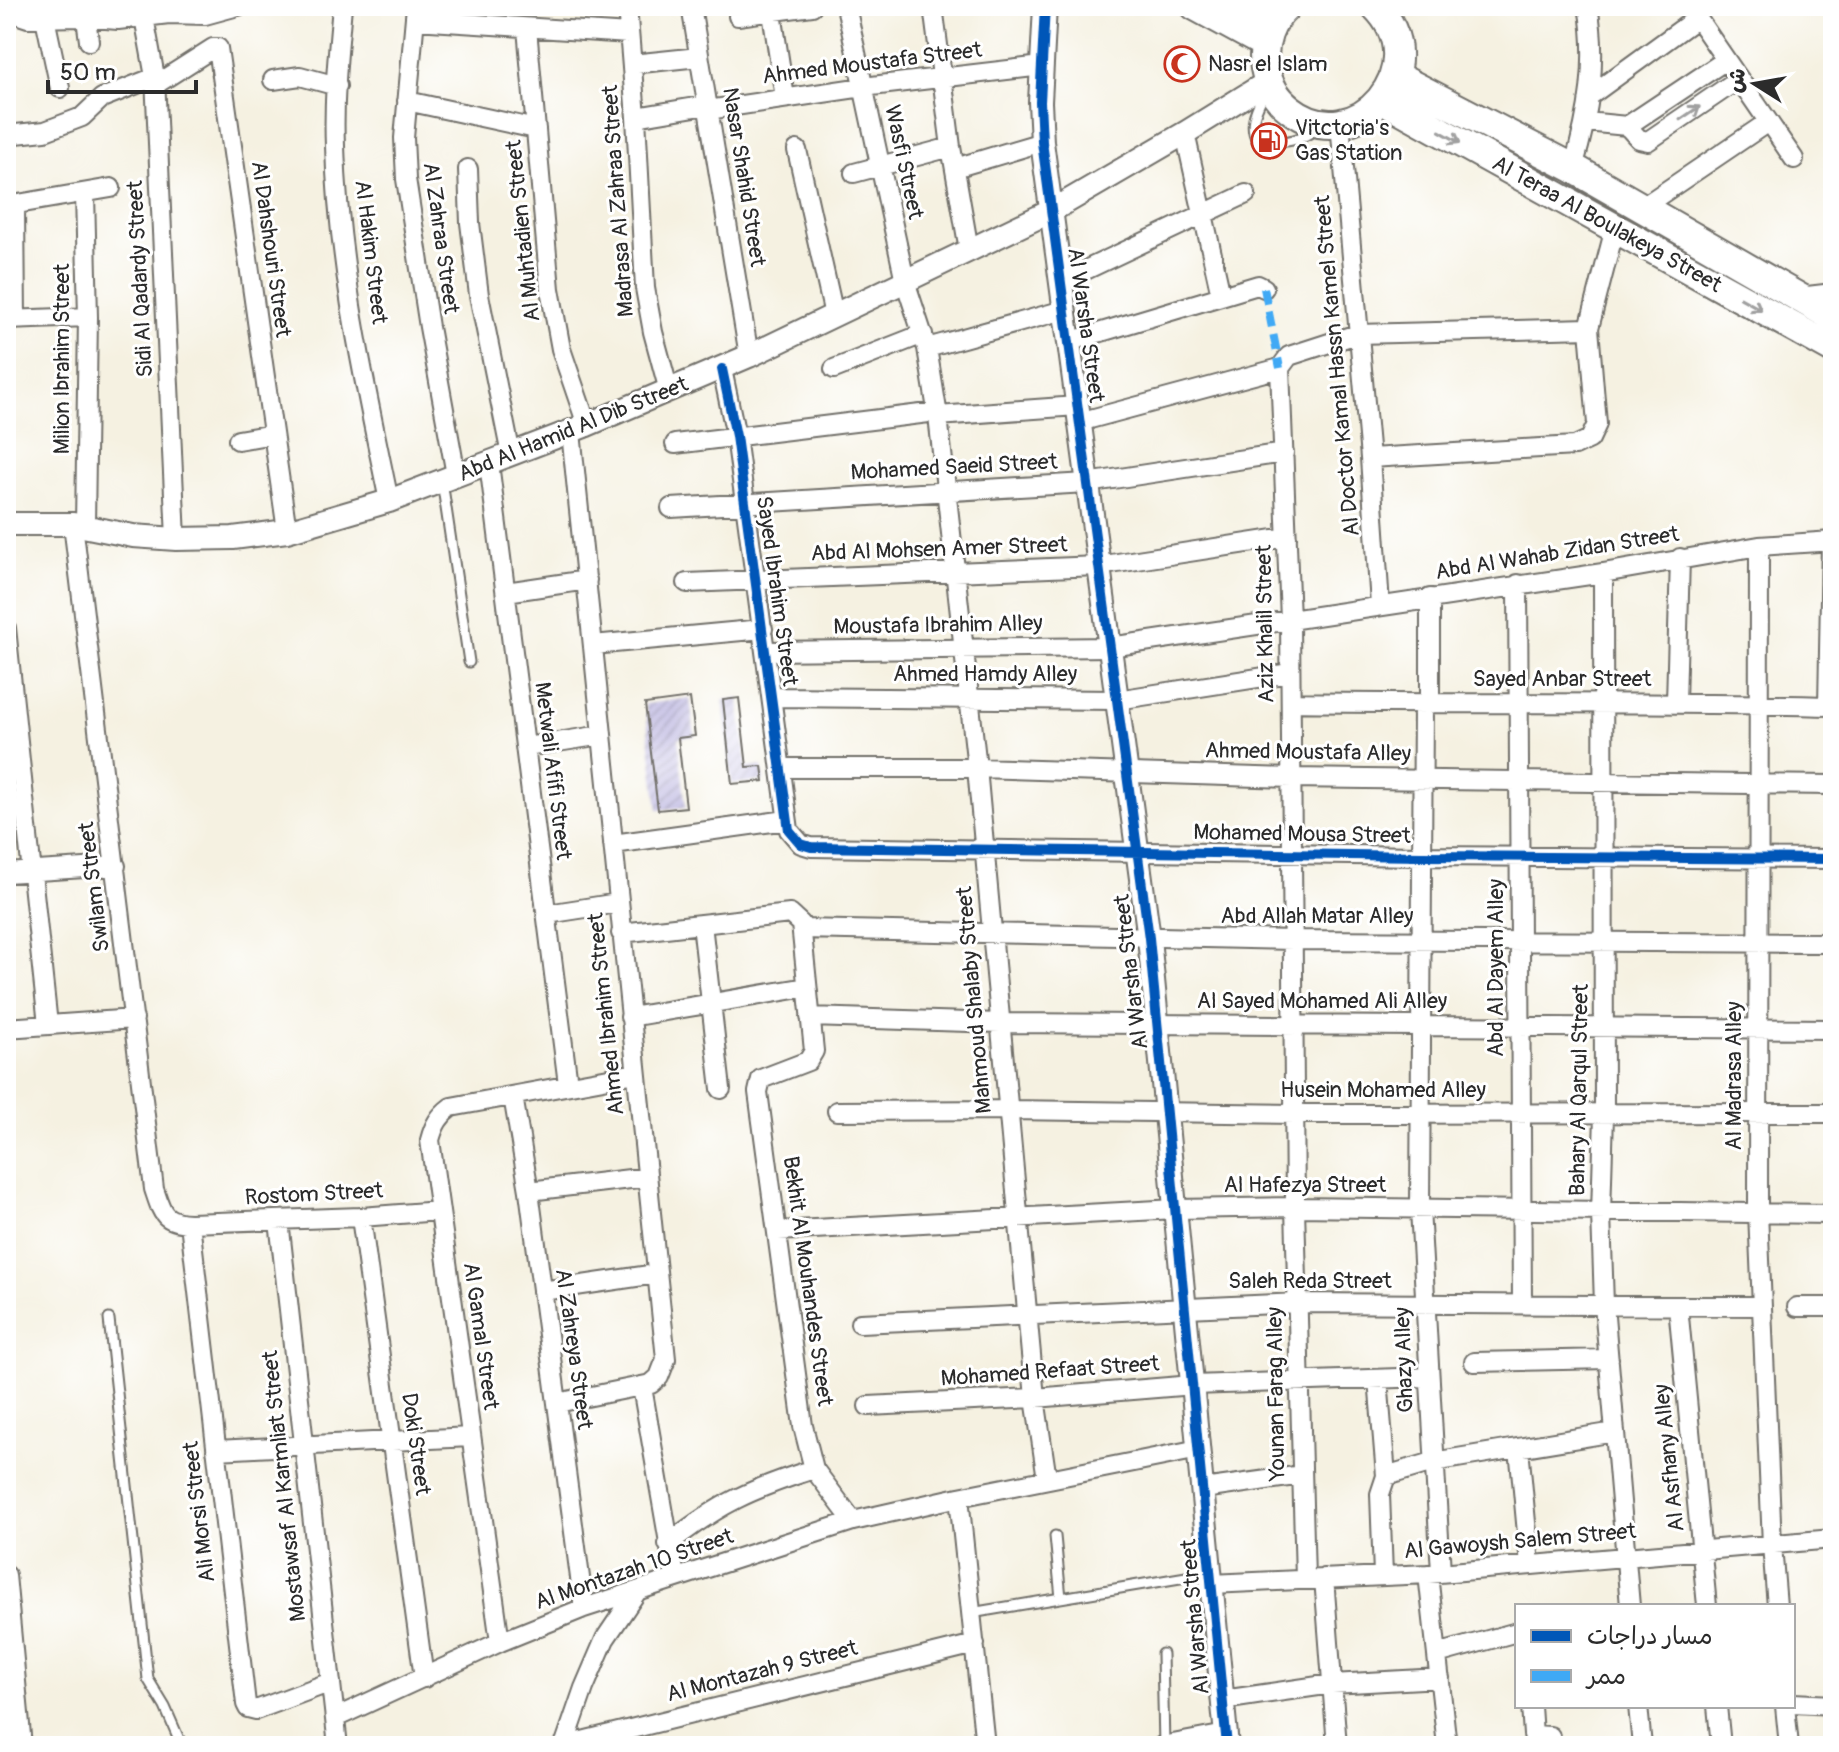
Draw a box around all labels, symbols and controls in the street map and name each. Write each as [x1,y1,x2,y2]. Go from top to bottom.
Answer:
street label: Ahmed Moustafa Street [761,36,983,90]
scale bar [48,44,196,94]
north arrow [1715,44,1795,124]
mosque icon: Nasr el Islam [1163,45,1201,83]
place label: Nasr el Islam [1208,50,1327,78]
text: 50 m [60,58,116,87]
text: ش [1720,66,1752,95]
street label: Madrasa Al Zahraa Street [596,84,640,318]
street label: Nasar Shahid Street [716,86,772,269]
street label: Wasfi Street [878,102,930,222]
one-way arrow [1678,104,1700,121]
place label: Vitctoria's Gas Station [1295,114,1403,167]
fuel station icon: Vitctoria's Gas Station [1250,122,1288,160]
one-way arrow [1438,129,1461,145]
street label: Al Muhtadien Street [500,139,546,323]
street label: Al Teraa Al Boulakeya Street [1487,149,1727,299]
street label: Al Dahshouri Street [245,159,297,339]
street label: Al Zahraa Street [417,160,466,316]
street label: Al Hakim Street [348,178,394,326]
street label: Sidi Al Qadardy Street [121,180,159,378]
street label: Al Doctor Kamal Hassn Kamel Street [1308,194,1366,538]
street label: Al Warsha Street [1061,246,1111,404]
street label: Milion Ibrahim Street [48,264,76,454]
one-way arrow [1739,296,1762,312]
street label: Abd Al Hamid Al Dib Street [454,370,692,488]
street label: Mohamed Saeid Street [850,448,1058,486]
street label: Sayed Ibrahim Street [750,494,804,688]
street label: Abd Al Wahab Zidan Street [1433,520,1681,586]
street label: Abd Al Mohsen Amer Street [810,531,1068,567]
street label: Aziz Khalil Street [1250,544,1280,703]
street label: Moustafa Ibrahim Alley [833,609,1043,641]
street label: Ahmed Hamdy Alley [893,660,1077,688]
street label: Sayed Anbar Street [1473,665,1651,693]
street label: Metwali Afifi Street [528,680,578,862]
street label: Ahmed Moustafa Alley [1205,736,1411,768]
street label: Mohamed Mousa Street [1193,818,1411,850]
street label: Swilam Street [72,820,116,954]
street label: Abd Al Dayem Alley [1482,879,1510,1057]
street label: Mahmoud Shalaby Street [950,885,998,1115]
street label: Al Warsha Street [1108,893,1154,1051]
street label: Abd Allah Matar Alley [1221,902,1413,930]
street label: Ahmed Ibrahim Street [581,911,631,1117]
street label: Bahary Al Qarqul Street [1563,984,1595,1196]
street label: Al Sayed Mohamed Ali Alley [1197,987,1447,1015]
street label: Al Madrasa Alley [1720,1001,1748,1151]
street label: Husein Mohamed Alley [1280,1076,1486,1104]
street label: Bekhit Al Mouhandes Street [777,1154,839,1408]
street label: Al Hafezya Street [1224,1171,1386,1199]
street label: Rostom Street [244,1176,384,1212]
street label: Al Gamal Street [457,1261,505,1412]
street label: Al Zahreya Street [549,1267,599,1431]
street label: Saleh Reda Street [1228,1267,1392,1295]
street label: Younan Farag Alley [1260,1307,1292,1482]
street label: Ghazy Alley [1388,1307,1420,1413]
street label: Mostawsaf Al Karmliat Street [256,1349,312,1623]
street label: Mohamed Refaat Street [940,1349,1160,1393]
street label: Al Asfhany Alley [1647,1383,1691,1533]
street label: Doki Street [395,1391,437,1497]
street label: Ali Morsi Street [176,1440,222,1584]
street label: Al Gawoysh Salem Street [1403,1517,1637,1565]
street label: Al Montazah 10 Street [531,1522,737,1616]
street label: Al Warsha Street [1174,1538,1216,1696]
legend [1515,1604,1795,1708]
text: مسار دراجات [1587,1622,1713,1651]
street label: Al Montazah 9 Street [664,1634,860,1708]
text: ممر [1585,1662,1626,1691]

